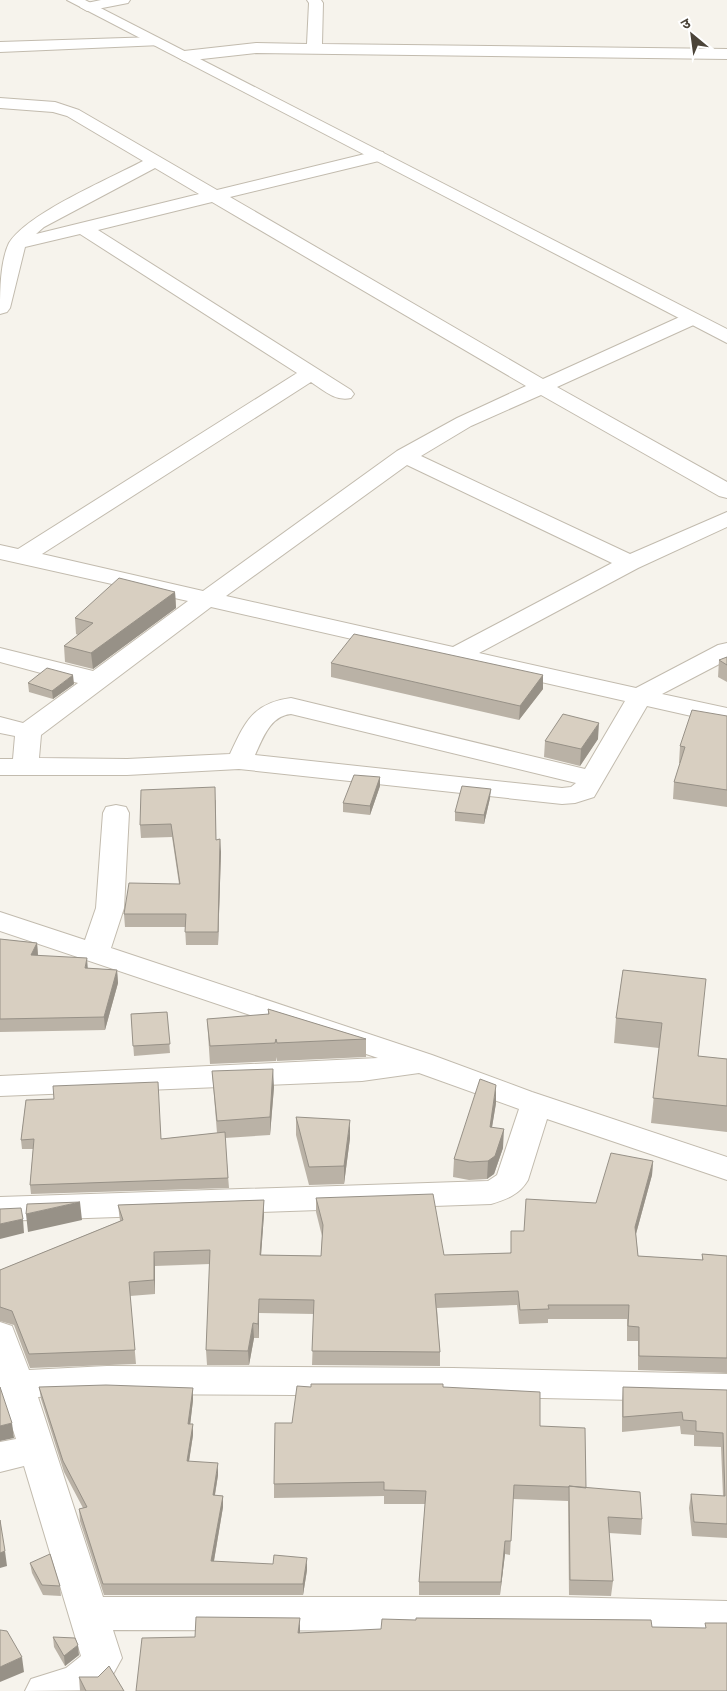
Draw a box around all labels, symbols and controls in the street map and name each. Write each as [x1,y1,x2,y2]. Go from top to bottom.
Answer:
north arrow [667,10,717,60]
text: उ [678,14,694,33]

